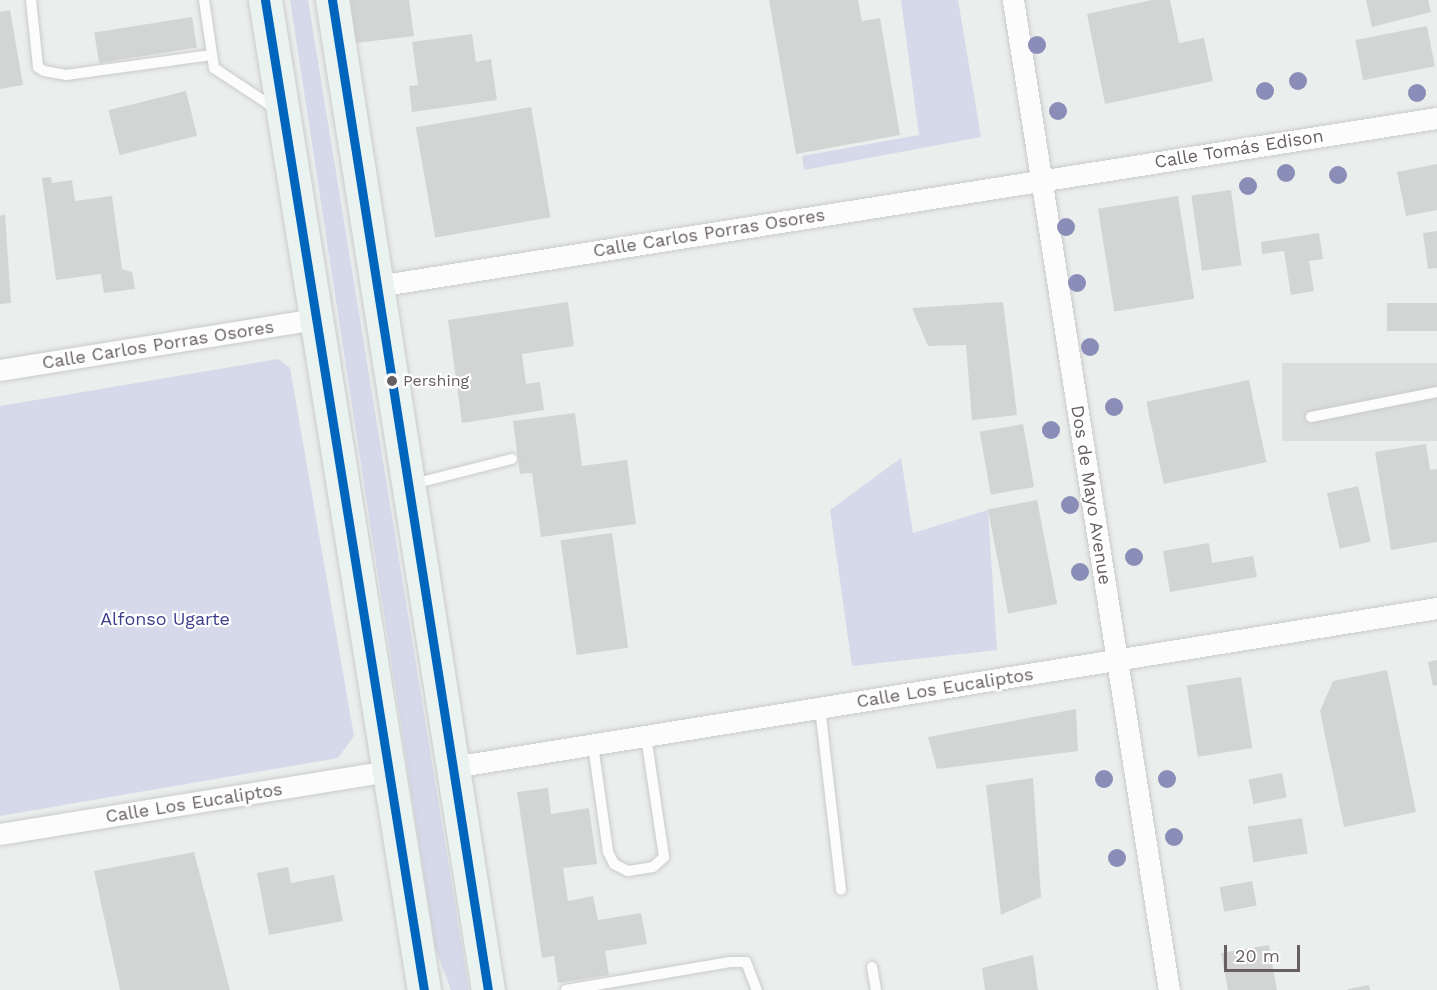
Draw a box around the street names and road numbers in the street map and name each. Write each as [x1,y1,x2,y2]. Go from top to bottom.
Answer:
street label: Calle Tomás Edison [1153,125,1325,173]
street label: Calle Carlos Porras Osores [592,204,826,262]
street label: Calle Carlos Porras Osores [41,316,275,374]
street label: Dos de Mayo Avenue [1066,403,1116,587]
street label: Calle Los Eucaliptos [855,663,1035,713]
street label: Calle Los Eucaliptos [104,778,284,828]

